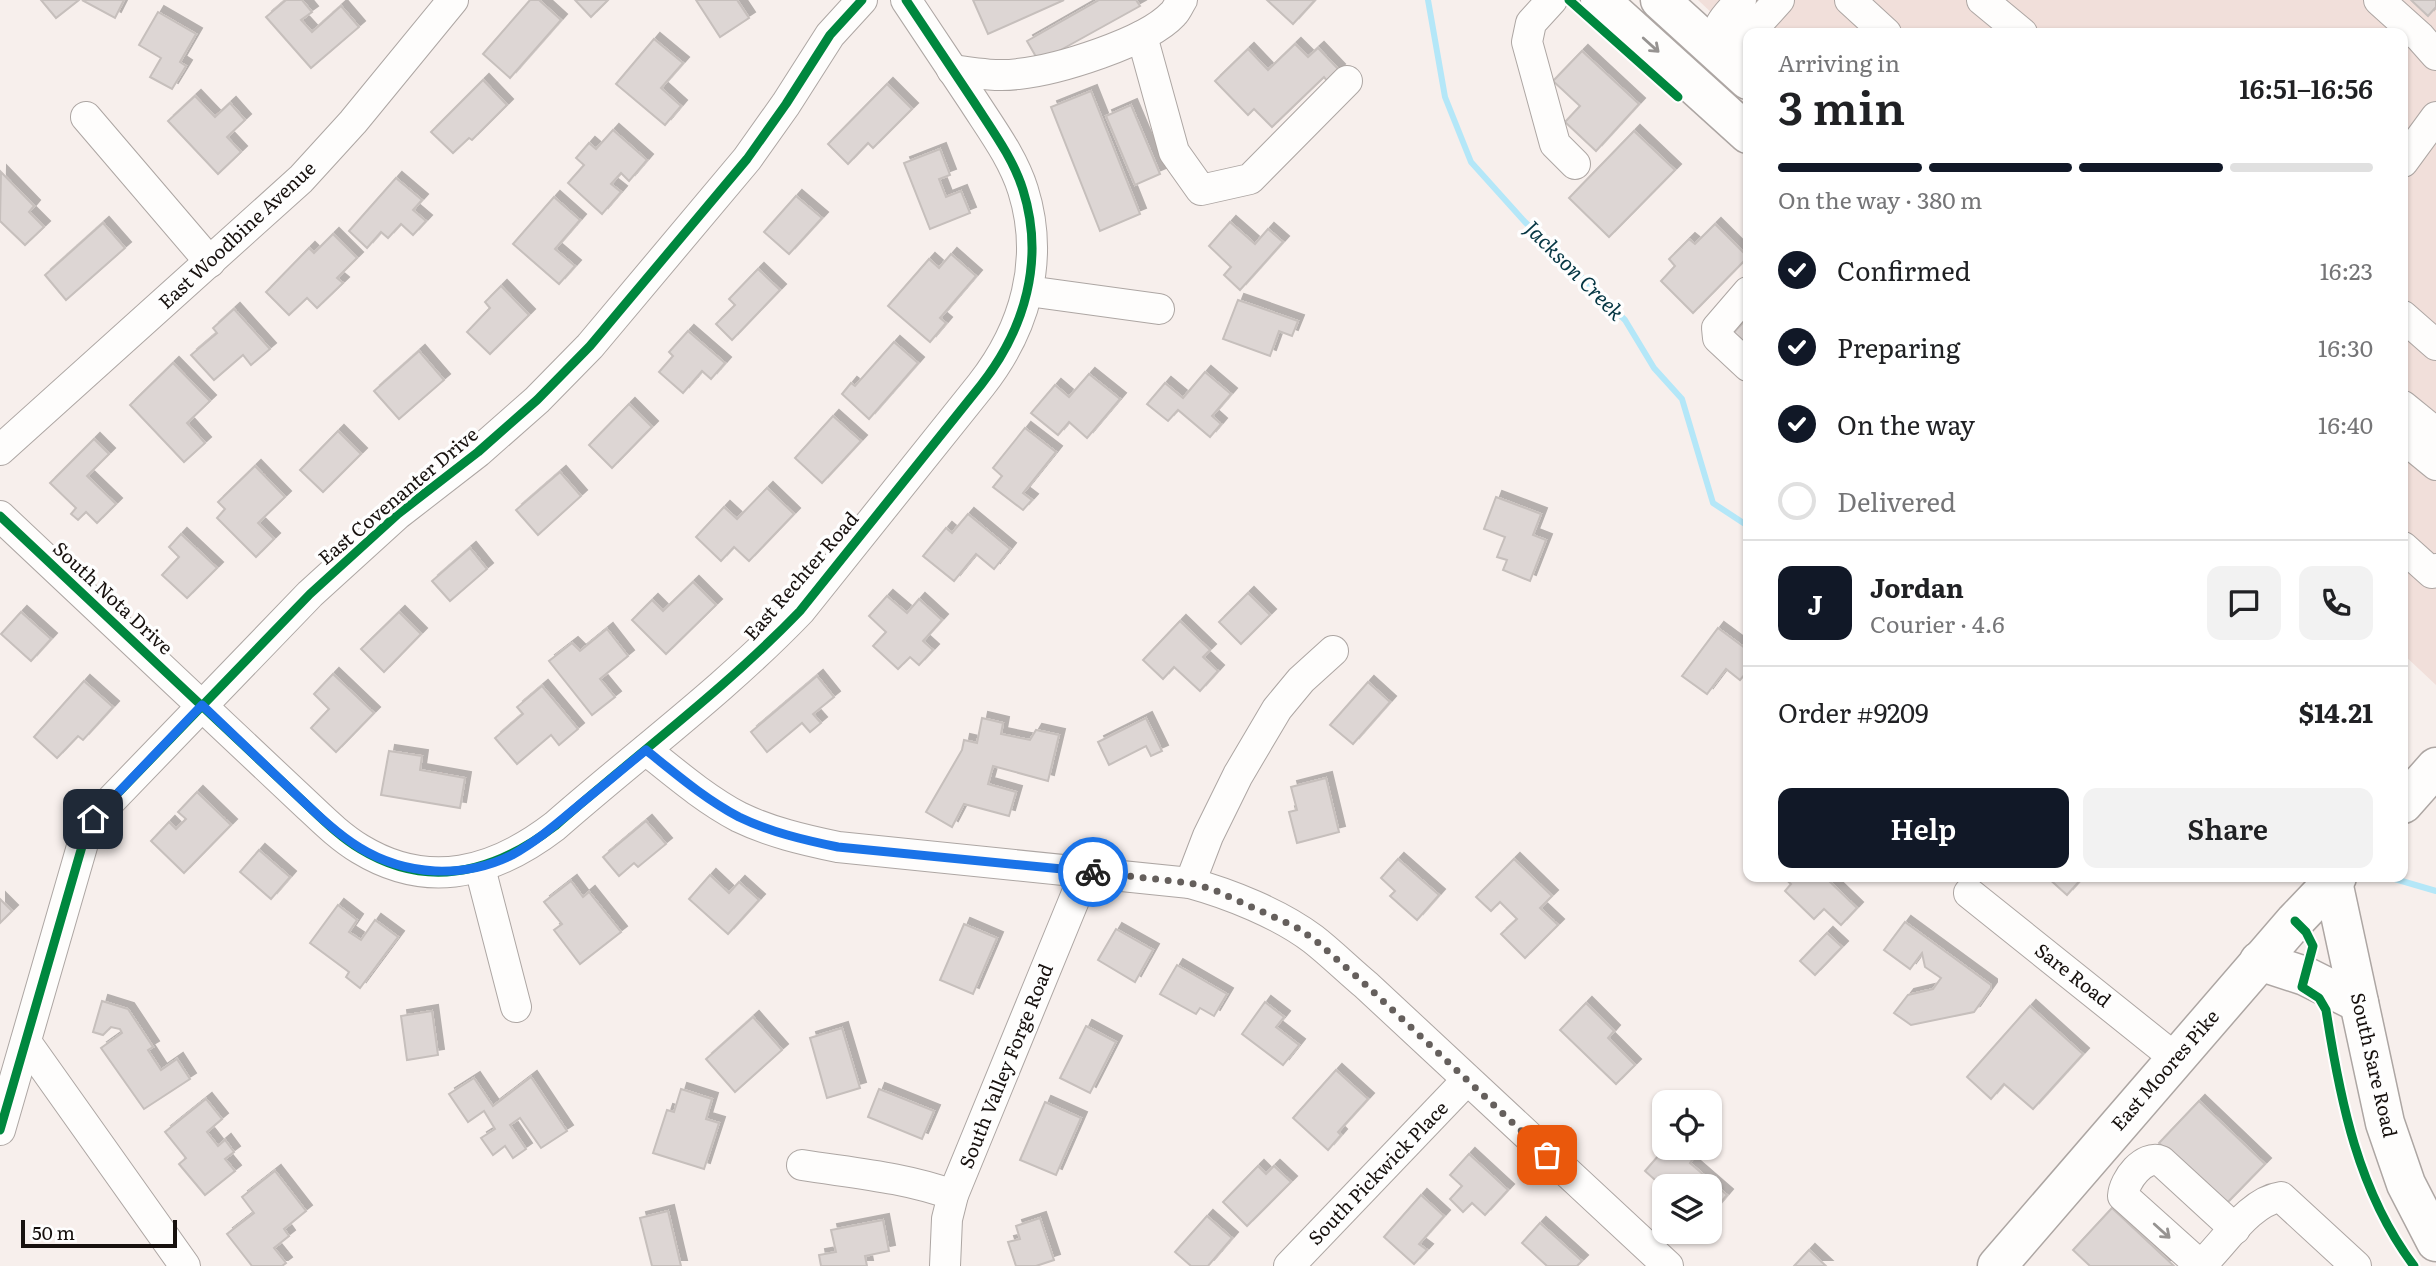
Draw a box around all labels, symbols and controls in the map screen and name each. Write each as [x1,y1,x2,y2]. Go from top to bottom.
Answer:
one-way arrow [1642,37,1659,54]
text: Arriving in [1778,45,1900,79]
text: 16:51–16:56 [2239,68,2373,107]
text: 3 min [1778,71,1905,139]
street label: East Woodbine Avenue [152,154,321,315]
text: On the way · 380 m [1778,182,1982,216]
water label: Jackson Creek [1519,212,1633,326]
text: Confirmed [1837,250,1971,289]
icon: check [1778,251,1816,289]
text: 16:23 [2320,253,2373,287]
text: Preparing [1837,327,1960,366]
icon: check [1778,328,1816,366]
text: 16:30 [2318,330,2373,364]
text: On the way [1837,404,1975,443]
icon: check [1778,405,1816,443]
text: 16:40 [2318,407,2373,441]
street label: East Covenanter Drive [311,420,484,571]
text: Delivered [1837,481,1956,520]
street label: East Rechter Road [736,505,864,646]
street label: South Nota Drive [47,534,180,661]
button: chat [2207,566,2281,640]
button: phone [2299,566,2373,640]
text: Jordan [1870,567,1964,606]
text: J [1808,584,1822,623]
text: Courier · 4.6 [1870,606,2005,640]
text: Order #9209 [1778,692,1929,731]
text: $14.21 [2299,692,2373,731]
button: Help [1778,788,2069,868]
button: Share [2083,788,2373,868]
pin [63,789,123,849]
icon: home [74,800,112,838]
courier [1058,837,1128,907]
icon: bike [1074,853,1112,891]
street label: Sare Road [2030,936,2118,1013]
street label: South Valley Forge Road [951,959,1059,1172]
street label: South Sare Road [2345,990,2405,1140]
street label: East Moores Pike [2104,1002,2225,1136]
map controls [1652,1090,1722,1244]
button: locate [1652,1090,1722,1160]
street label: South Pickwick Place [1301,1094,1454,1251]
pin [1517,1125,1577,1185]
icon: bag [1528,1136,1566,1174]
button: layers [1652,1174,1722,1244]
scale bar [21,1217,177,1249]
text: 50 m [32,1218,75,1246]
one-way arrow [2153,1223,2171,1239]

